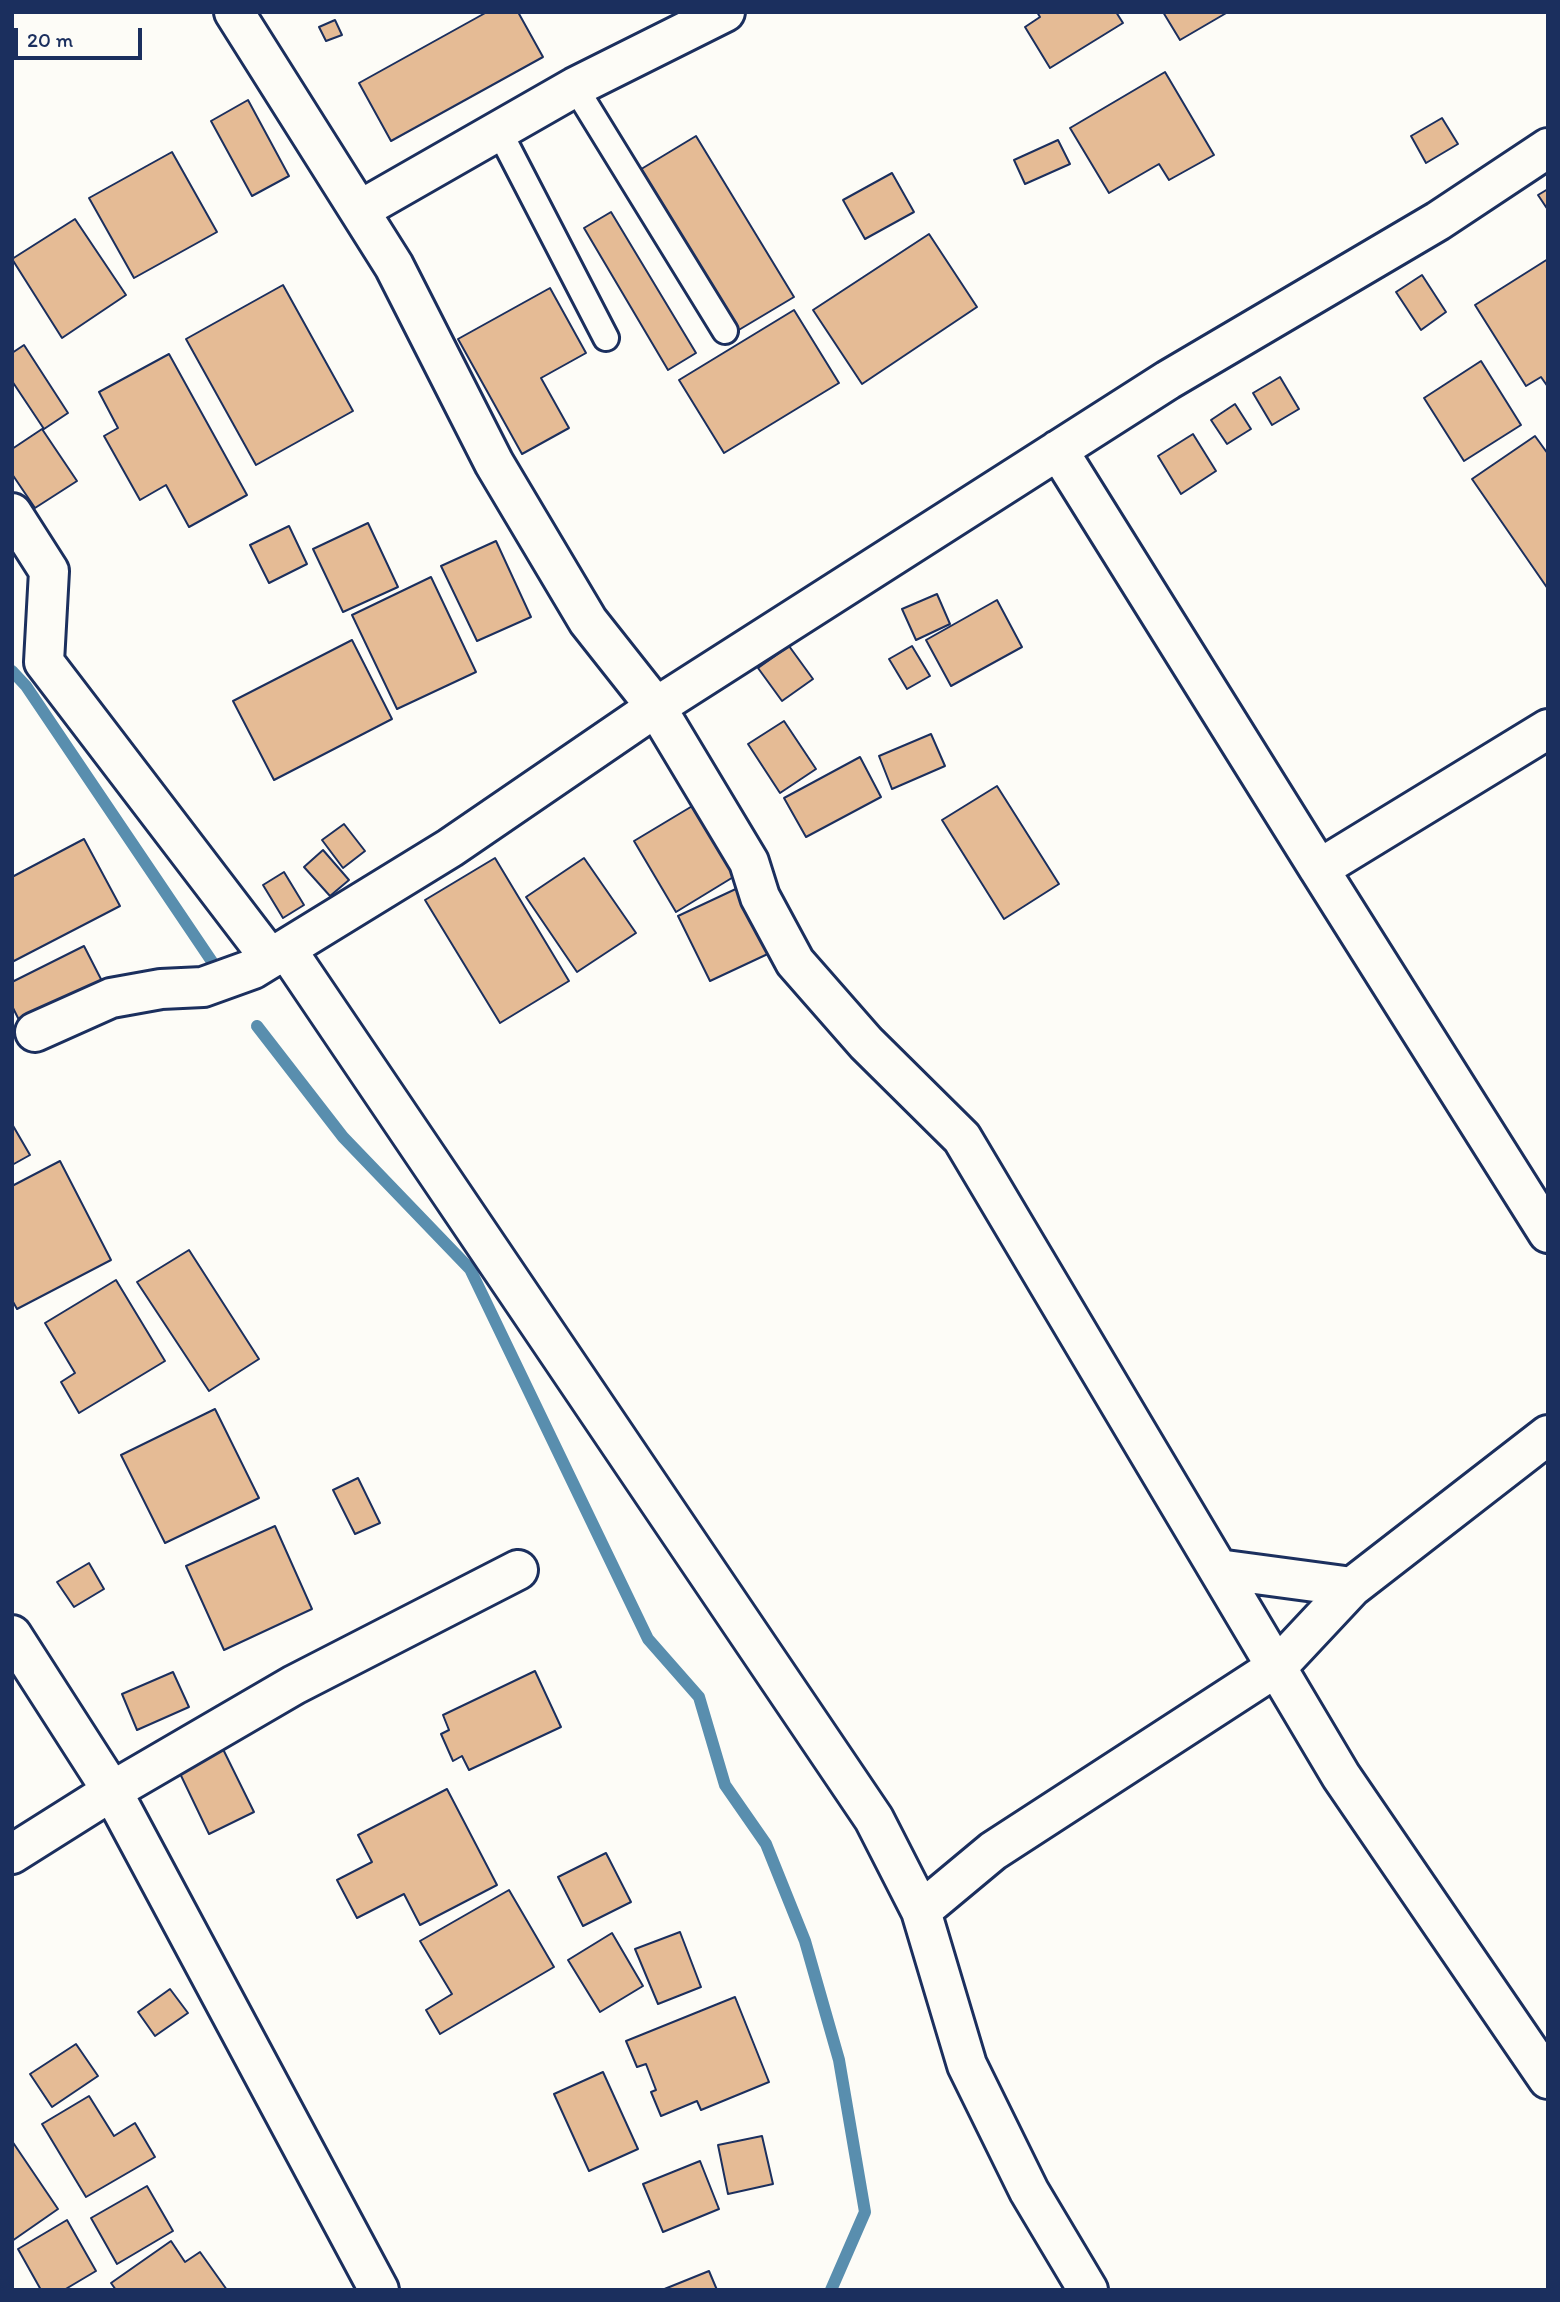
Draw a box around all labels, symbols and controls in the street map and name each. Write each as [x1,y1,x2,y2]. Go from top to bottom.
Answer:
scale bar [18,14,145,58]
text: 20 m [27,27,73,52]

